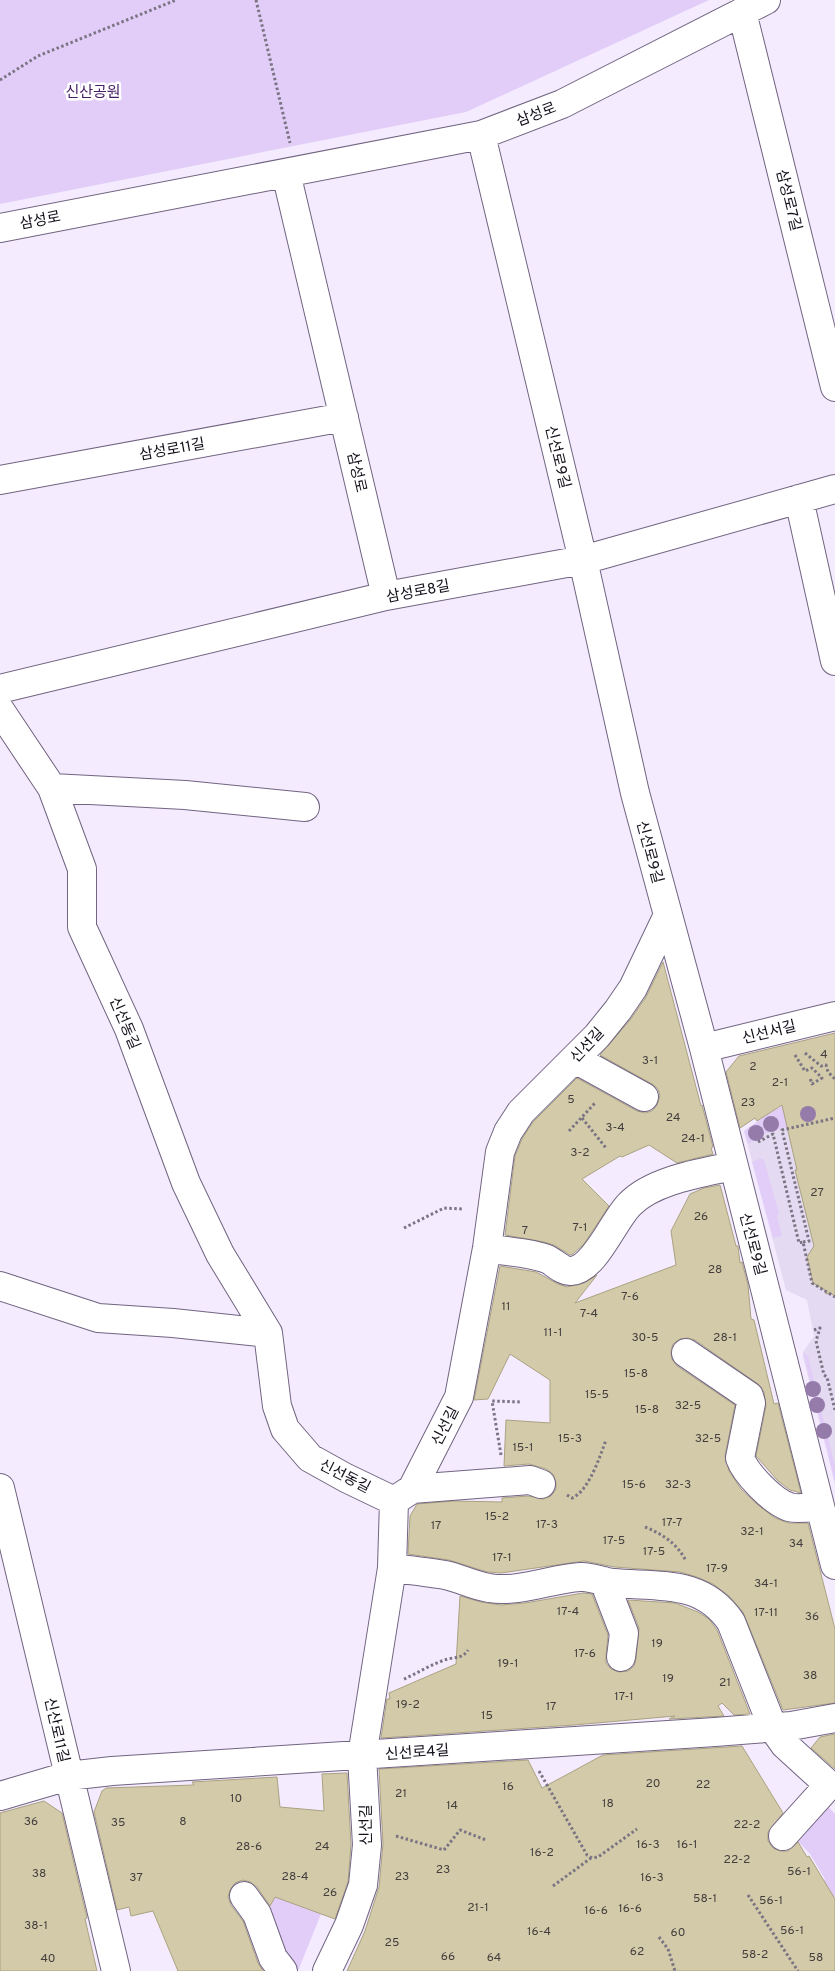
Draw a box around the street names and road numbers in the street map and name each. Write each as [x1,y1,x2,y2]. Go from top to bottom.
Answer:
street label: 삼성로 [514,99,559,132]
street label: 삼성로7길 [771,167,804,233]
street label: 삼성로 [18,208,62,235]
street label: 신선로9길 [540,424,574,491]
street label: 삼성로11길 [138,435,207,466]
street label: 삼성로 [342,450,369,495]
street label: 삼성로8길 [385,577,452,608]
street label: 신선로9길 [631,819,666,886]
street label: 신선동길 [104,994,143,1053]
street label: 신선서길 [740,1018,798,1049]
street label: 신선길 [567,1024,609,1068]
street label: 신선로9길 [734,1211,769,1278]
street label: 신선길 [428,1404,464,1449]
street label: 신선동길 [315,1456,373,1498]
street label: 신산로11길 [39,1696,72,1765]
street label: 신선로4길 [384,1742,450,1765]
street label: 신선길 [358,1804,377,1846]

